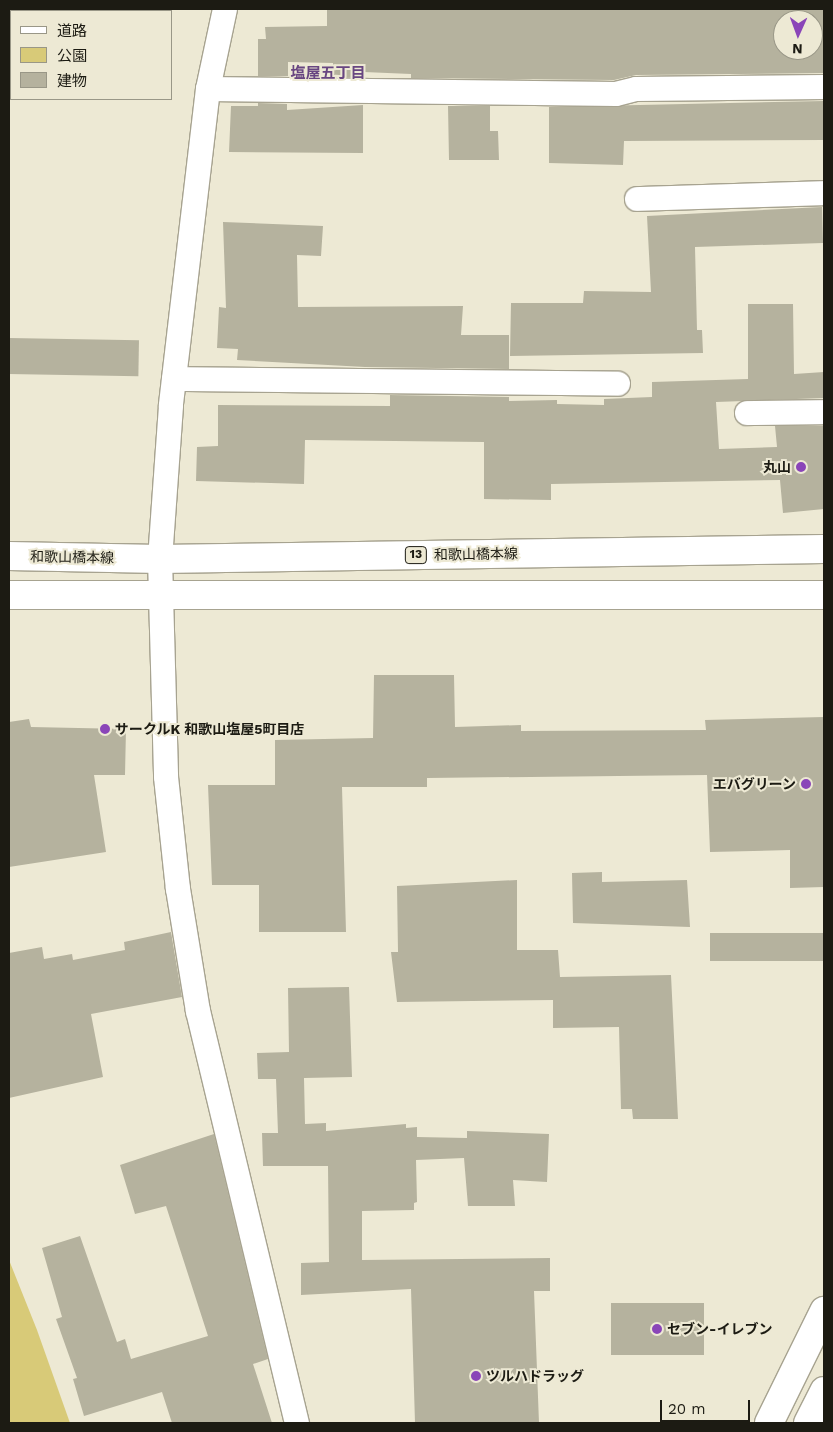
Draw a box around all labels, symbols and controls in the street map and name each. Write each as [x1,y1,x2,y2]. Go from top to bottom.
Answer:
legend [10,10,172,100]
north arrow [773,10,823,60]
text: 道路 [57,22,87,40]
text: N [792,41,803,57]
text: 公園 [57,47,87,65]
district label: 塩屋五丁目 [291,65,365,83]
text: 建物 [57,72,87,90]
place label: 丸山 [763,459,791,475]
marker: 丸山 [795,461,807,473]
street label: 和歌山橋本線 [434,545,518,563]
road number: 13 [405,546,427,564]
street label: 和歌山橋本線 [30,548,114,566]
place label: サークルK 和歌山塩屋5町目店 [115,721,305,737]
marker: サークルK 和歌山塩屋5町目店 [99,723,111,735]
place label: エバグリーン [712,776,796,792]
marker: エバグリーン [800,778,812,790]
place label: セブン-イレブン [667,1321,772,1337]
marker: セブン-イレブン [651,1323,663,1335]
place label: ツルハドラッグ [486,1368,584,1384]
marker: ツルハドラッグ [470,1370,482,1382]
scale bar [663,1390,753,1422]
text: 20 m [668,1400,706,1418]

